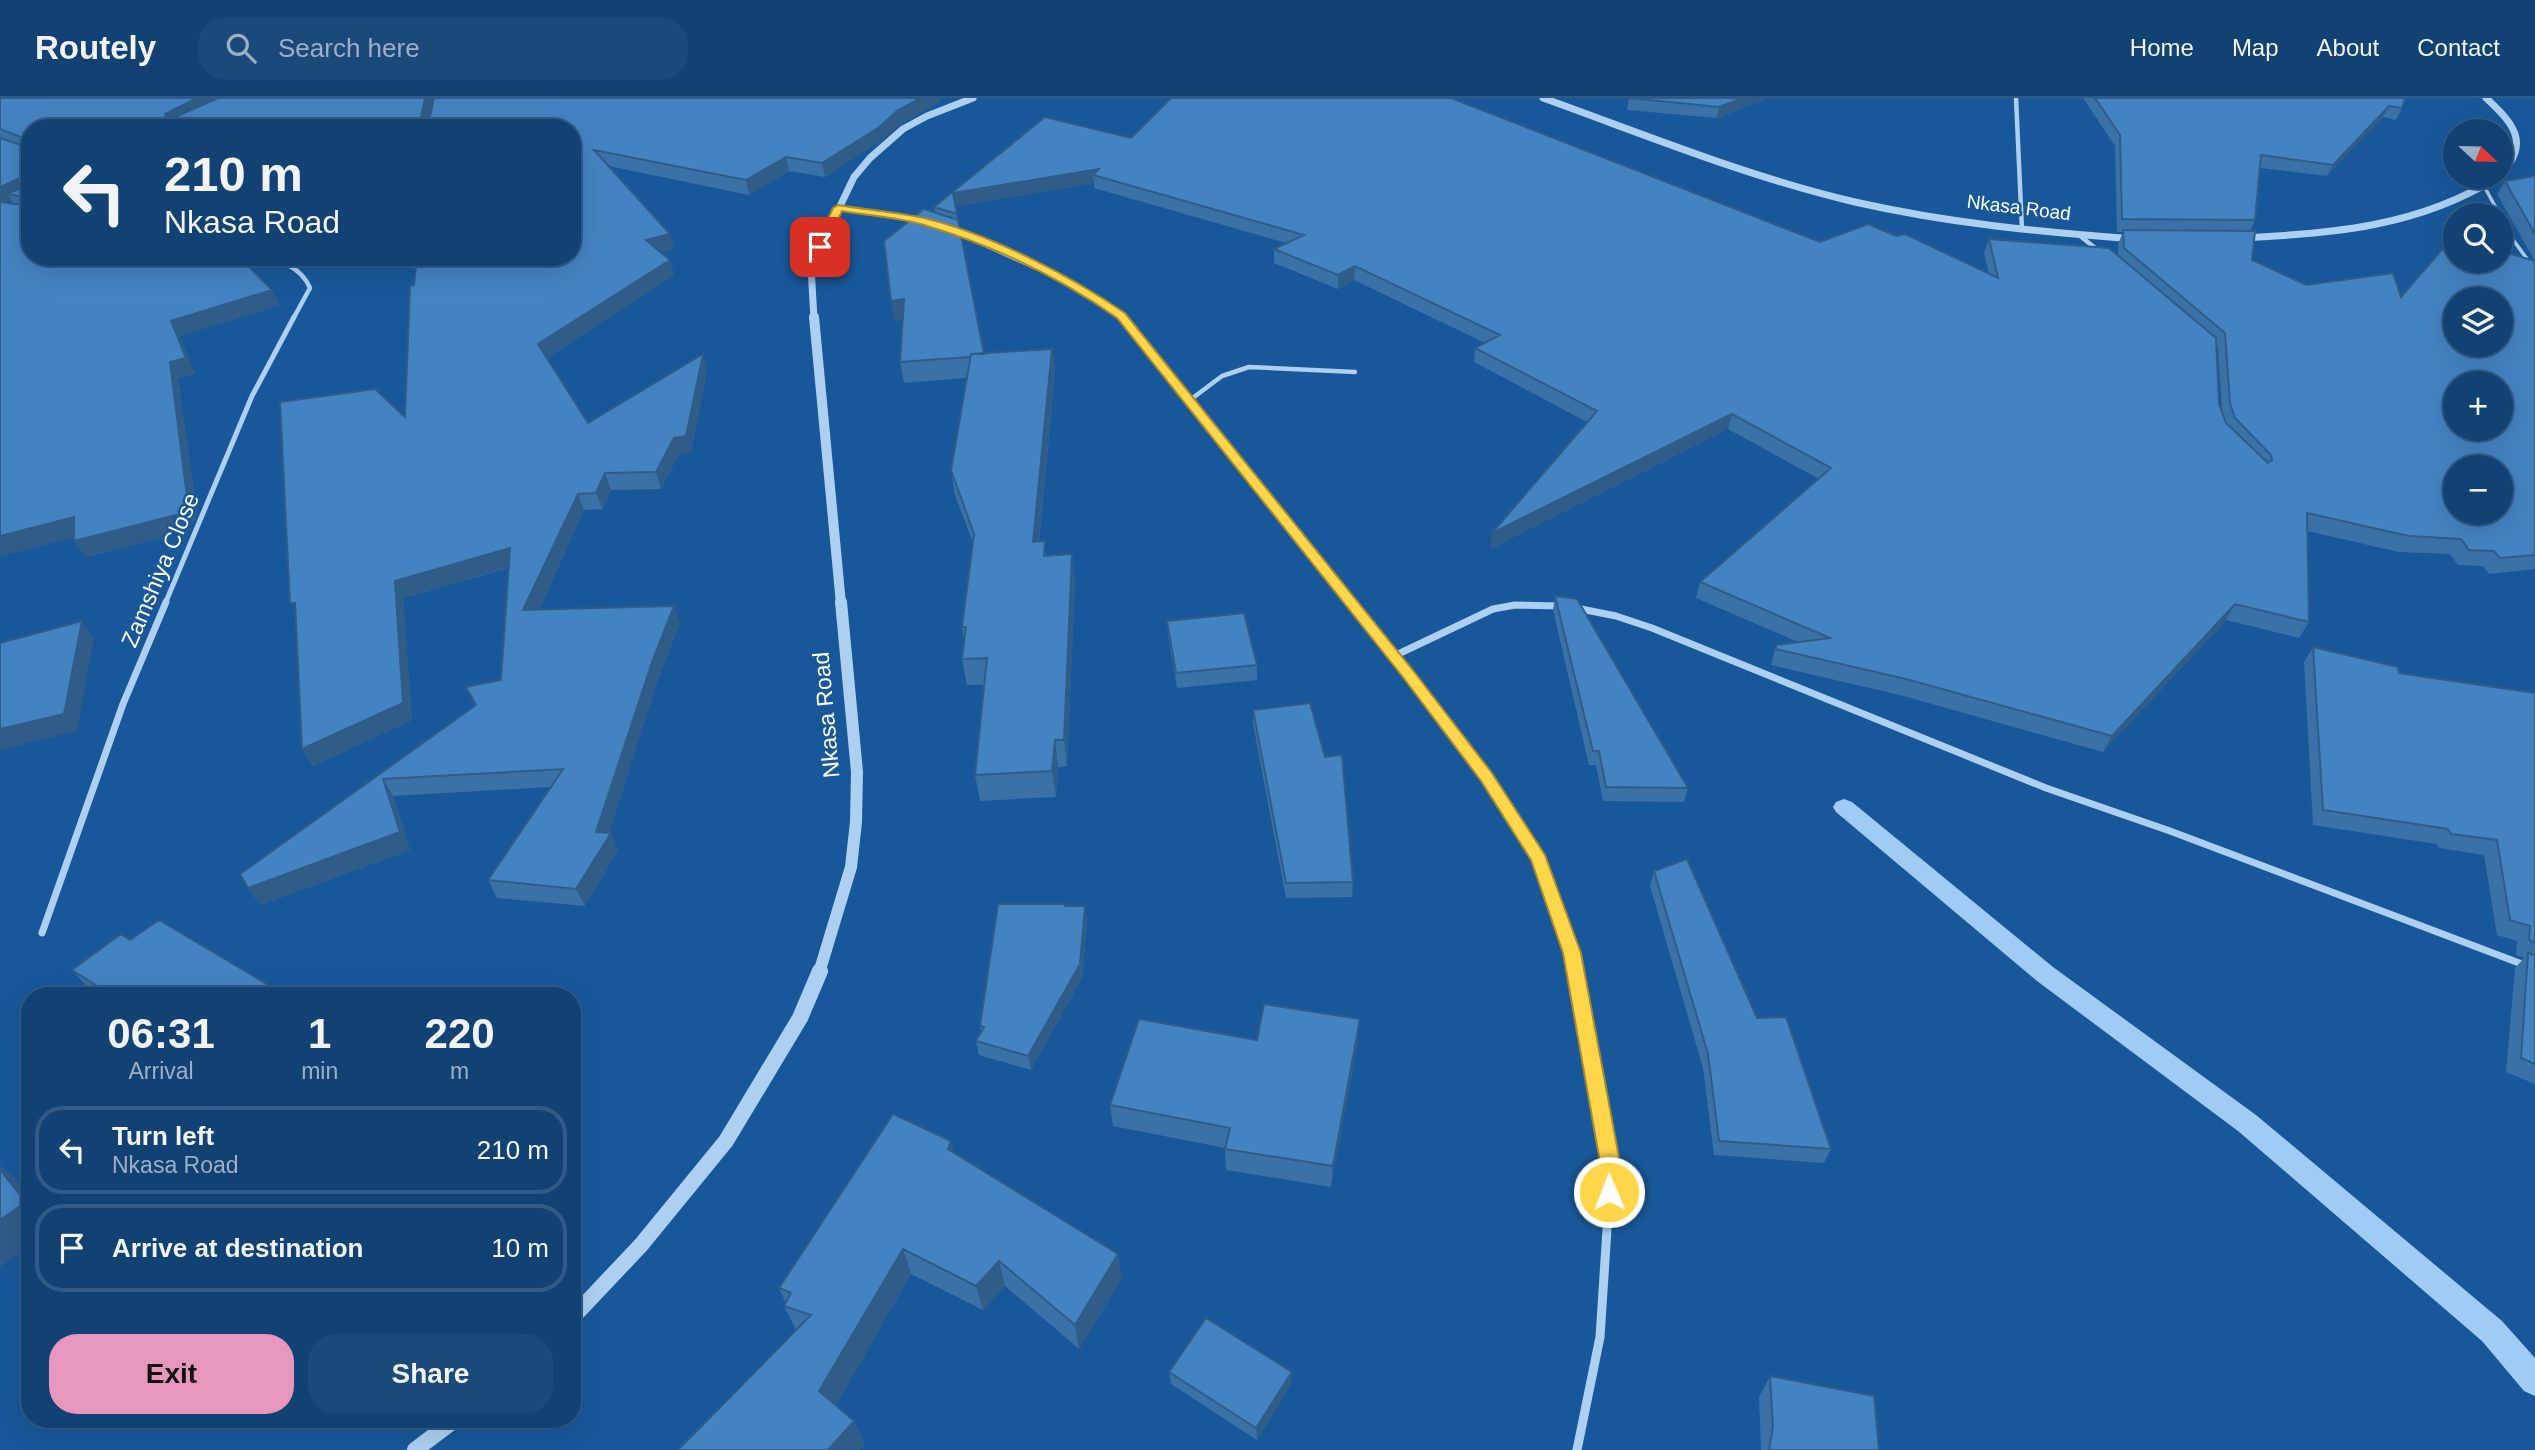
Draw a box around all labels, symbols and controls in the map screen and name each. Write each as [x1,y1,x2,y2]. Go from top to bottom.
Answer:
search box [198,17,688,80]
text: Routely [35,29,156,66]
icon: search [222,29,260,67]
text: Search here [278,33,420,63]
text: Home [2130,34,2194,61]
text: Map [2232,34,2279,61]
text: About [2317,34,2379,61]
text: Contact [2417,34,2500,61]
north arrow [2443,119,2513,189]
map controls [2443,119,2513,525]
icon: left [49,147,140,238]
text: 210 m [164,147,303,201]
street label: Nkasa Road [1966,191,2072,224]
button: search [2443,203,2513,273]
text: Nkasa Road [164,204,340,240]
pin [790,217,850,277]
icon: arrive [801,228,839,266]
button: layers [2443,287,2513,357]
button: + [2443,371,2513,441]
button: − [2443,455,2513,525]
street label: Zamshiya Close [116,489,204,651]
street label: Nkasa Road [808,651,844,779]
text: 06:31 [107,1010,215,1057]
text: 1 [308,1010,331,1057]
text: 220 [425,1010,495,1057]
text: Arrival [128,1058,194,1084]
text: min [301,1058,338,1084]
text: m [450,1058,469,1084]
text: Turn left [112,1121,214,1151]
icon: left [53,1131,91,1169]
text: 210 m [477,1135,549,1165]
text: Nkasa Road [112,1152,239,1178]
position arrow [1572,1155,1646,1229]
icon: arrive [53,1229,91,1267]
text: Arrive at destination [112,1233,363,1263]
text: 10 m [491,1233,549,1263]
button: Exit [49,1334,294,1414]
button: Share [308,1334,553,1414]

